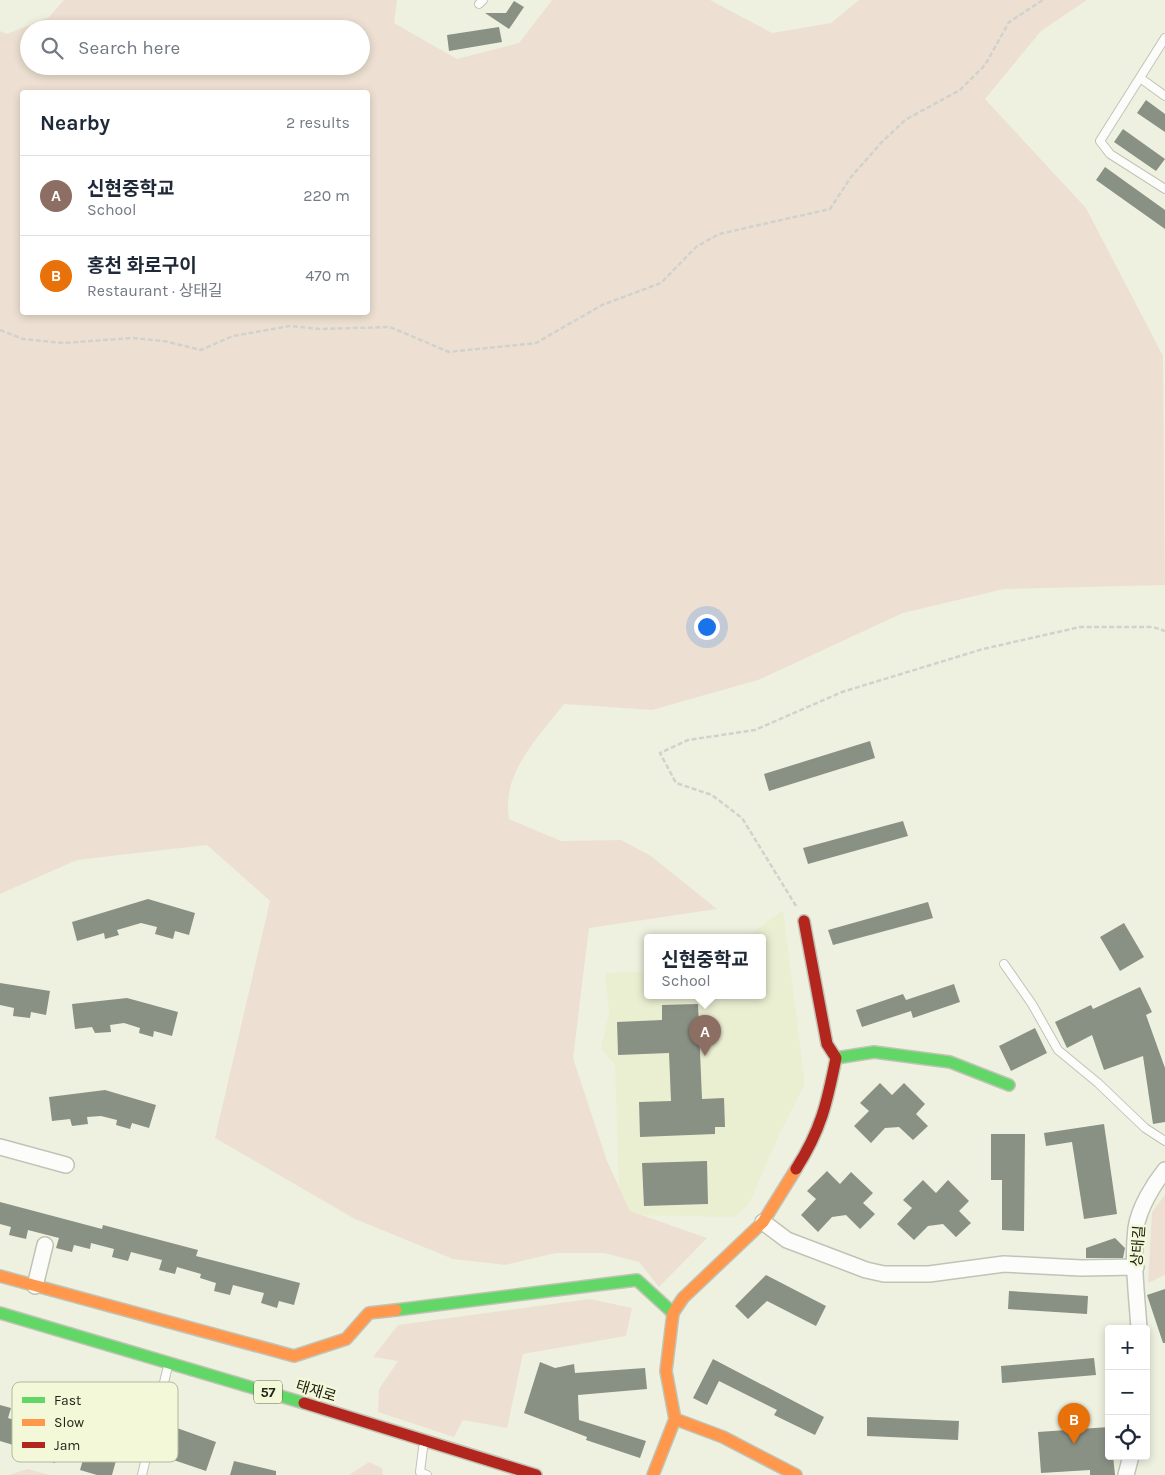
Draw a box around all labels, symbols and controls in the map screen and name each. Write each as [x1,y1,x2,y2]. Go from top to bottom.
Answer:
search box [20,20,370,75]
icon: search [38,34,66,62]
text: Search here [78,37,180,59]
text: Nearby [40,111,110,135]
text: 2 results [286,113,350,132]
text: 신현중학교 [87,178,174,200]
text: A [51,186,61,205]
text: 220 m [303,186,350,205]
text: School [87,200,137,219]
text: 홍천 화로구이 [87,255,197,277]
text: B [51,266,61,285]
text: 470 m [305,266,350,285]
text: Restaurant · 상태길 [87,281,223,300]
your location [694,614,720,640]
popup [644,934,766,999]
text: 신현중학교 [661,949,749,971]
text: School [661,971,711,990]
pin: A [689,1015,721,1056]
street label: 상태길 [1128,1225,1148,1267]
map controls [1105,1325,1150,1460]
button: + [1105,1325,1150,1370]
button: − [1105,1370,1150,1415]
street label: 태재로 [294,1376,338,1406]
road number: 57 [254,1380,282,1404]
legend [12,1382,178,1462]
text: Fast [54,1392,81,1409]
pin: B [1058,1403,1090,1444]
text: Slow [54,1414,84,1431]
button: locate [1105,1415,1150,1460]
text: Jam [54,1437,80,1454]

